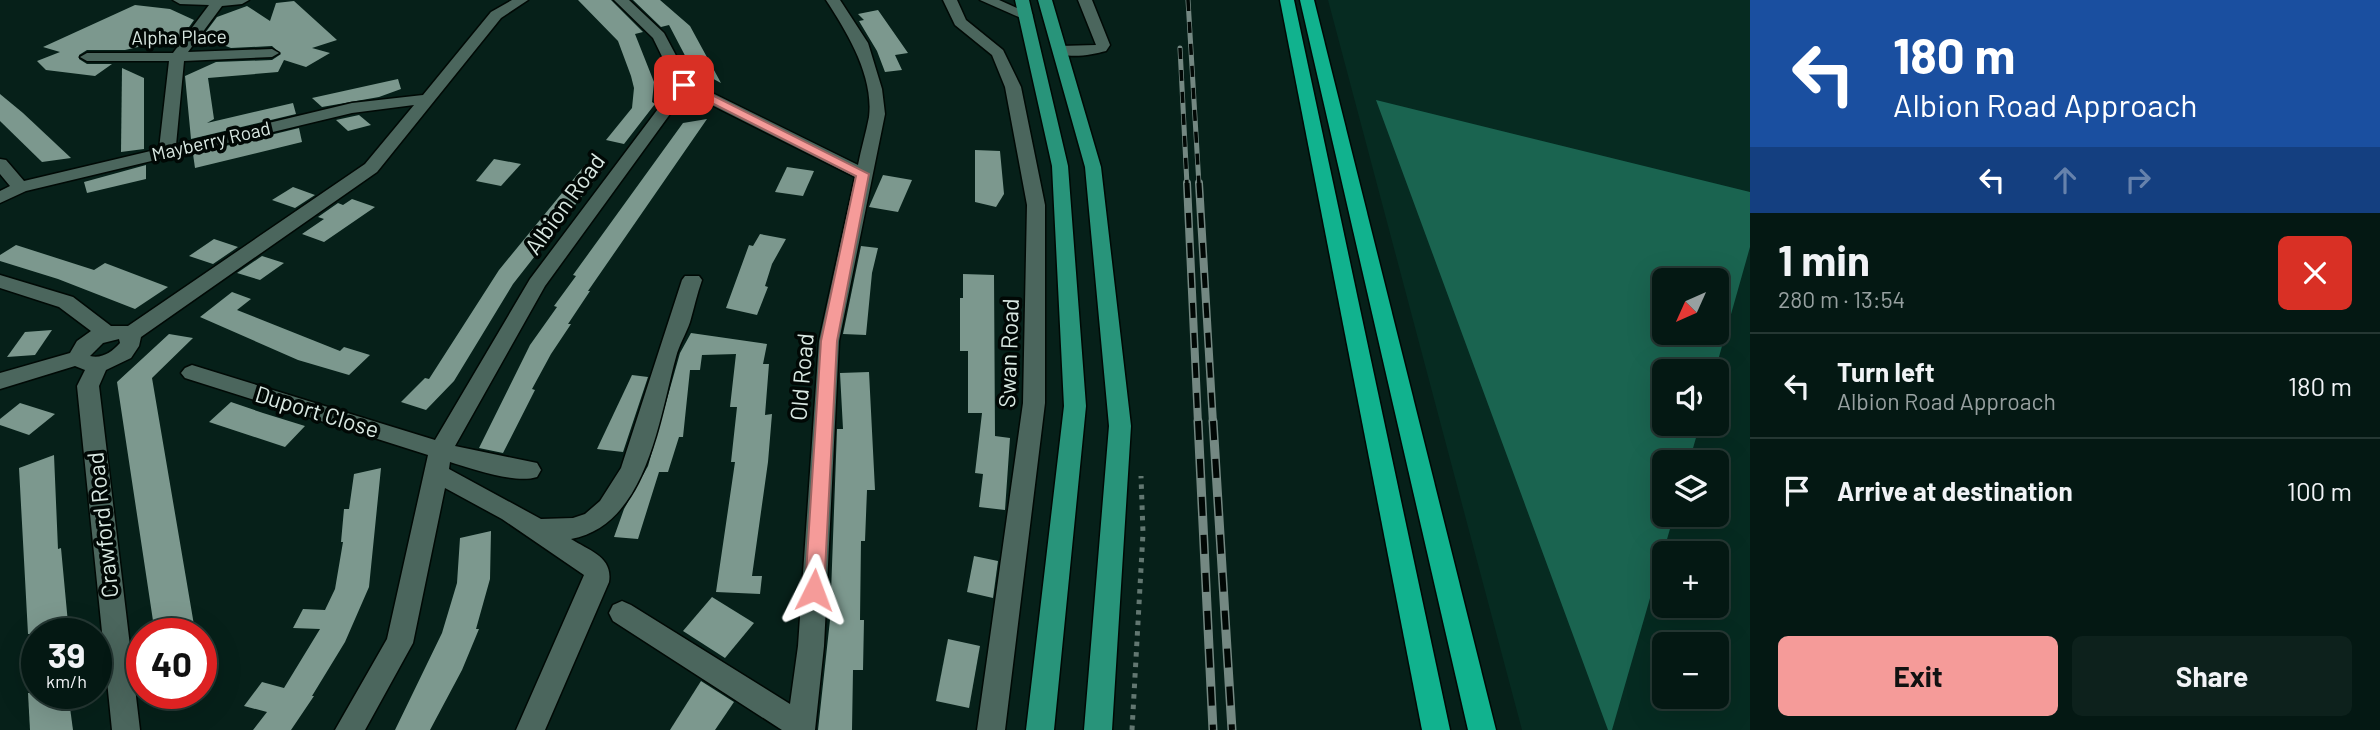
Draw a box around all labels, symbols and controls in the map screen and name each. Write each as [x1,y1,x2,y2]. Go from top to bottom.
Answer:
street label: Alpha Place [131,24,227,49]
text: 180 m [1893,25,2016,84]
icon: left [1778,28,1869,119]
pin [654,55,714,115]
icon: arrive [665,66,703,104]
text: Albion Road Approach [1893,85,2198,123]
street label: Mayberry Road [149,116,273,165]
street label: Albion Road [518,147,610,259]
icon: left [1973,161,2011,199]
icon: ahead [2046,161,2084,199]
icon: right [2119,161,2157,199]
text: 1 min [1778,234,1870,284]
button: close [2278,236,2352,310]
north arrow [1652,268,1729,345]
map controls [1652,268,1729,709]
text: 280 m · 13:54 [1778,285,1905,313]
street label: Swan Road [992,298,1024,408]
street label: Old Road [783,332,819,422]
text: Turn left [1837,356,1935,387]
button: sound [1652,359,1729,436]
icon: left [1778,367,1816,405]
text: 180 m [2288,370,2352,401]
street label: Duport Close [252,379,383,443]
text: Albion Road Approach [1837,387,2056,415]
button: layers [1652,450,1729,527]
street label: Crawford Road [80,451,124,599]
icon: arrive [1778,472,1816,510]
text: Arrive at destination [1837,475,2073,506]
text: 100 m [2287,475,2352,506]
button: + [1652,541,1729,618]
position arrow [777,553,851,627]
speed limit sign: 40 [126,618,217,709]
button: − [1652,632,1729,709]
text: 39 [48,633,85,675]
button: Exit [1778,636,2058,716]
button: Share [2072,636,2352,716]
text: km/h [46,670,87,692]

